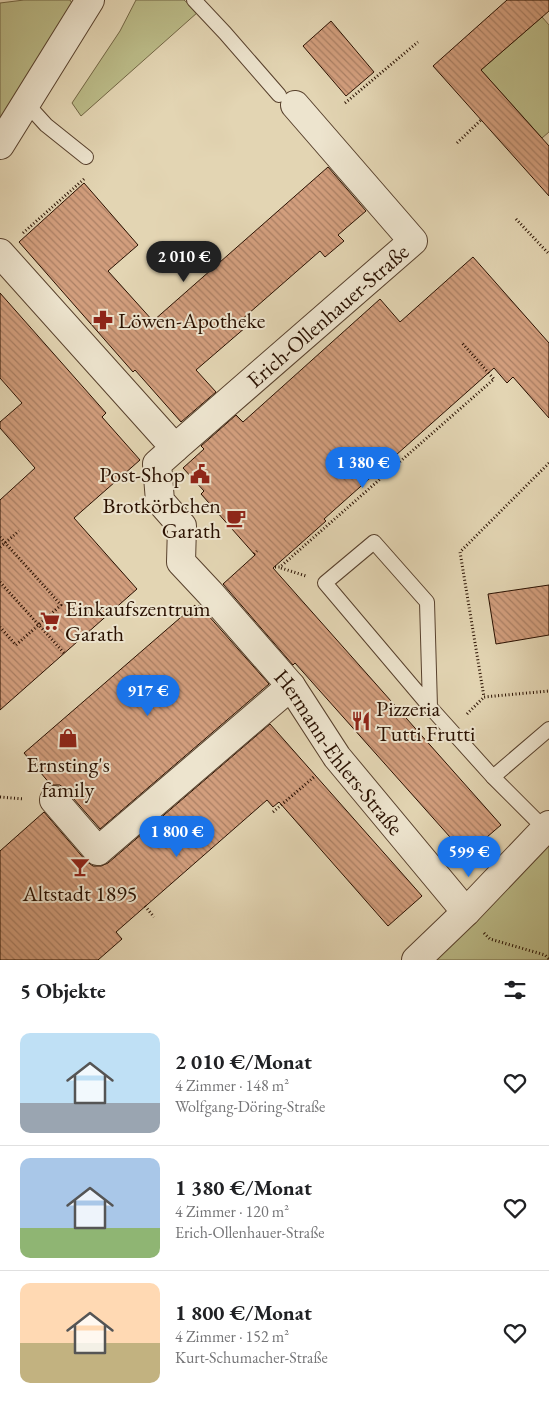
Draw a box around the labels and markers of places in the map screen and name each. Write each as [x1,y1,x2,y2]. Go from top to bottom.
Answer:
pin: 2 010 € [138,240,230,283]
place label: Löwen-Apotheke [118,306,266,335]
pharmacy icon: Löwen-Apotheke [92,309,114,331]
pin: 1 380 € [317,446,409,489]
place label: Post-Shop [99,460,185,489]
public building icon: Post-Shop [189,463,211,485]
place label: Brotkörbchen Garath [103,491,221,545]
cafe icon: Brotkörbchen Garath [225,507,247,529]
place label: Einkaufszentrum Garath [65,594,211,648]
supermarket icon: Einkaufszentrum Garath [39,610,61,632]
pin: 917 € [113,674,183,717]
place label: Pizzeria Tutti Frutti [376,694,475,748]
restaurant icon: Pizzeria Tutti Frutti [350,710,372,732]
shop icon: Ernsting's family [57,727,79,749]
place label: Ernsting's family [26,750,110,804]
pin: 1 800 € [131,816,223,858]
pin: 599 € [434,836,504,878]
bar icon: Altstadt 1895 [69,856,91,878]
place label: Altstadt 1895 [22,879,137,908]

